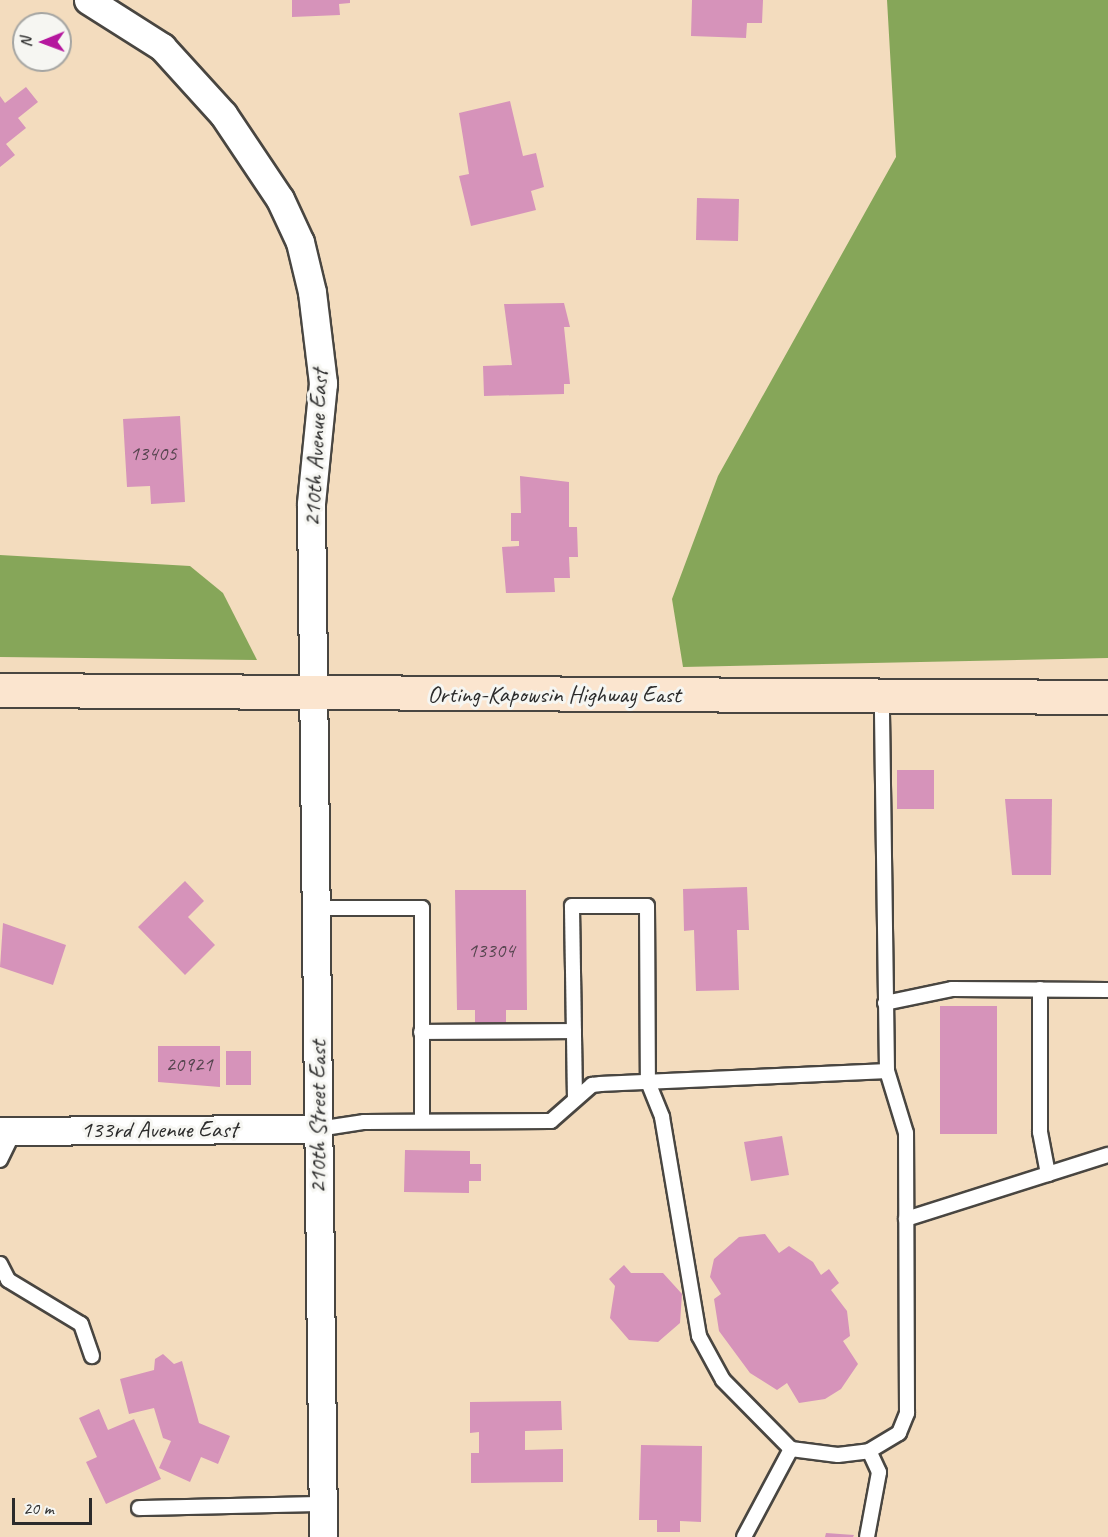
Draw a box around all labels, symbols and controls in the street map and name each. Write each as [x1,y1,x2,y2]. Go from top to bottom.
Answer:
north arrow [12,12,72,72]
text: N [16,37,36,47]
street label: 210th Avenue East [298,369,334,527]
house number: 13405 [129,440,177,466]
street label: Orting-Kapowsin Highway East [427,681,681,709]
house number: 13304 [467,937,515,963]
street label: 210th Street East [304,1040,332,1194]
house number: 20921 [165,1051,213,1077]
street label: 133rd Avenue East [81,1116,237,1144]
scale bar [15,1486,94,1524]
text: 20 m [23,1497,54,1519]

